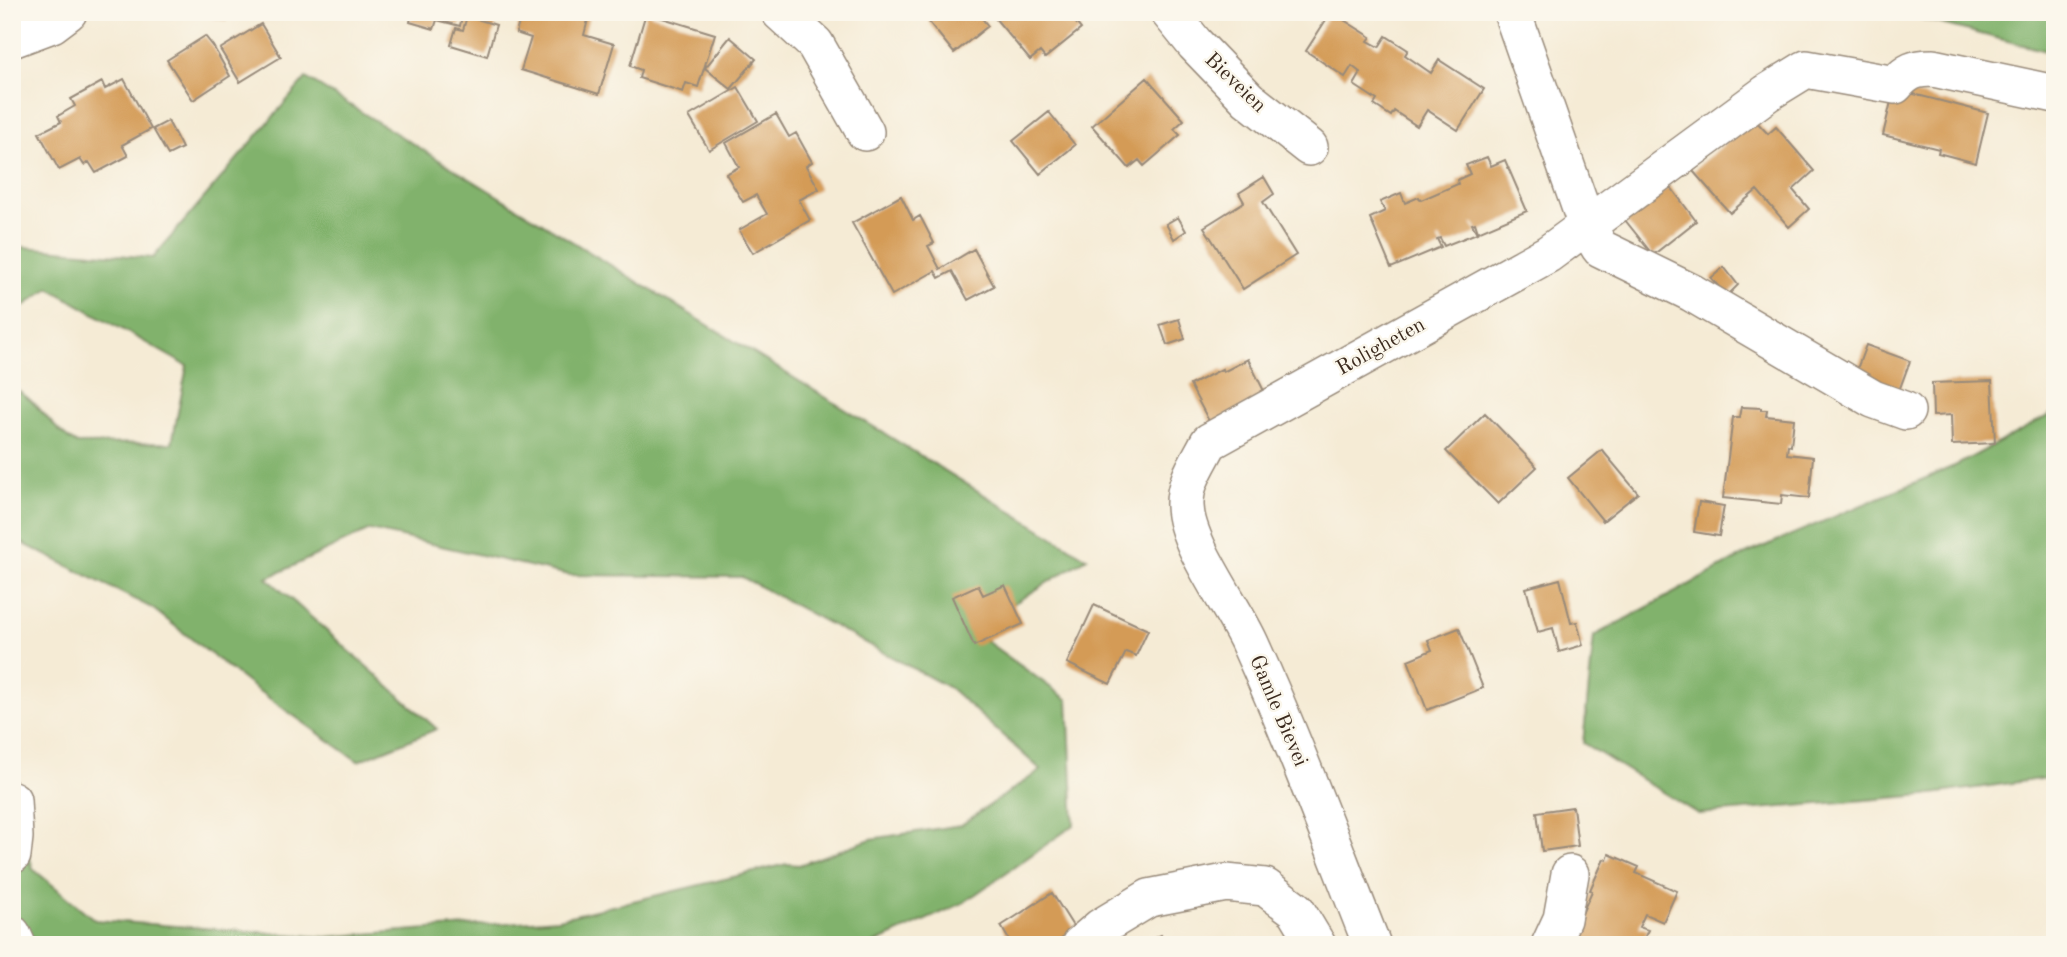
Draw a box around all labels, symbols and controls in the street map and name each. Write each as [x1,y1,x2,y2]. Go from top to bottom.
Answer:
street label: Bieveien [1200,49,1270,117]
street label: Roligheten [1333,314,1429,380]
street label: Gamle Bievei [1245,652,1311,770]

